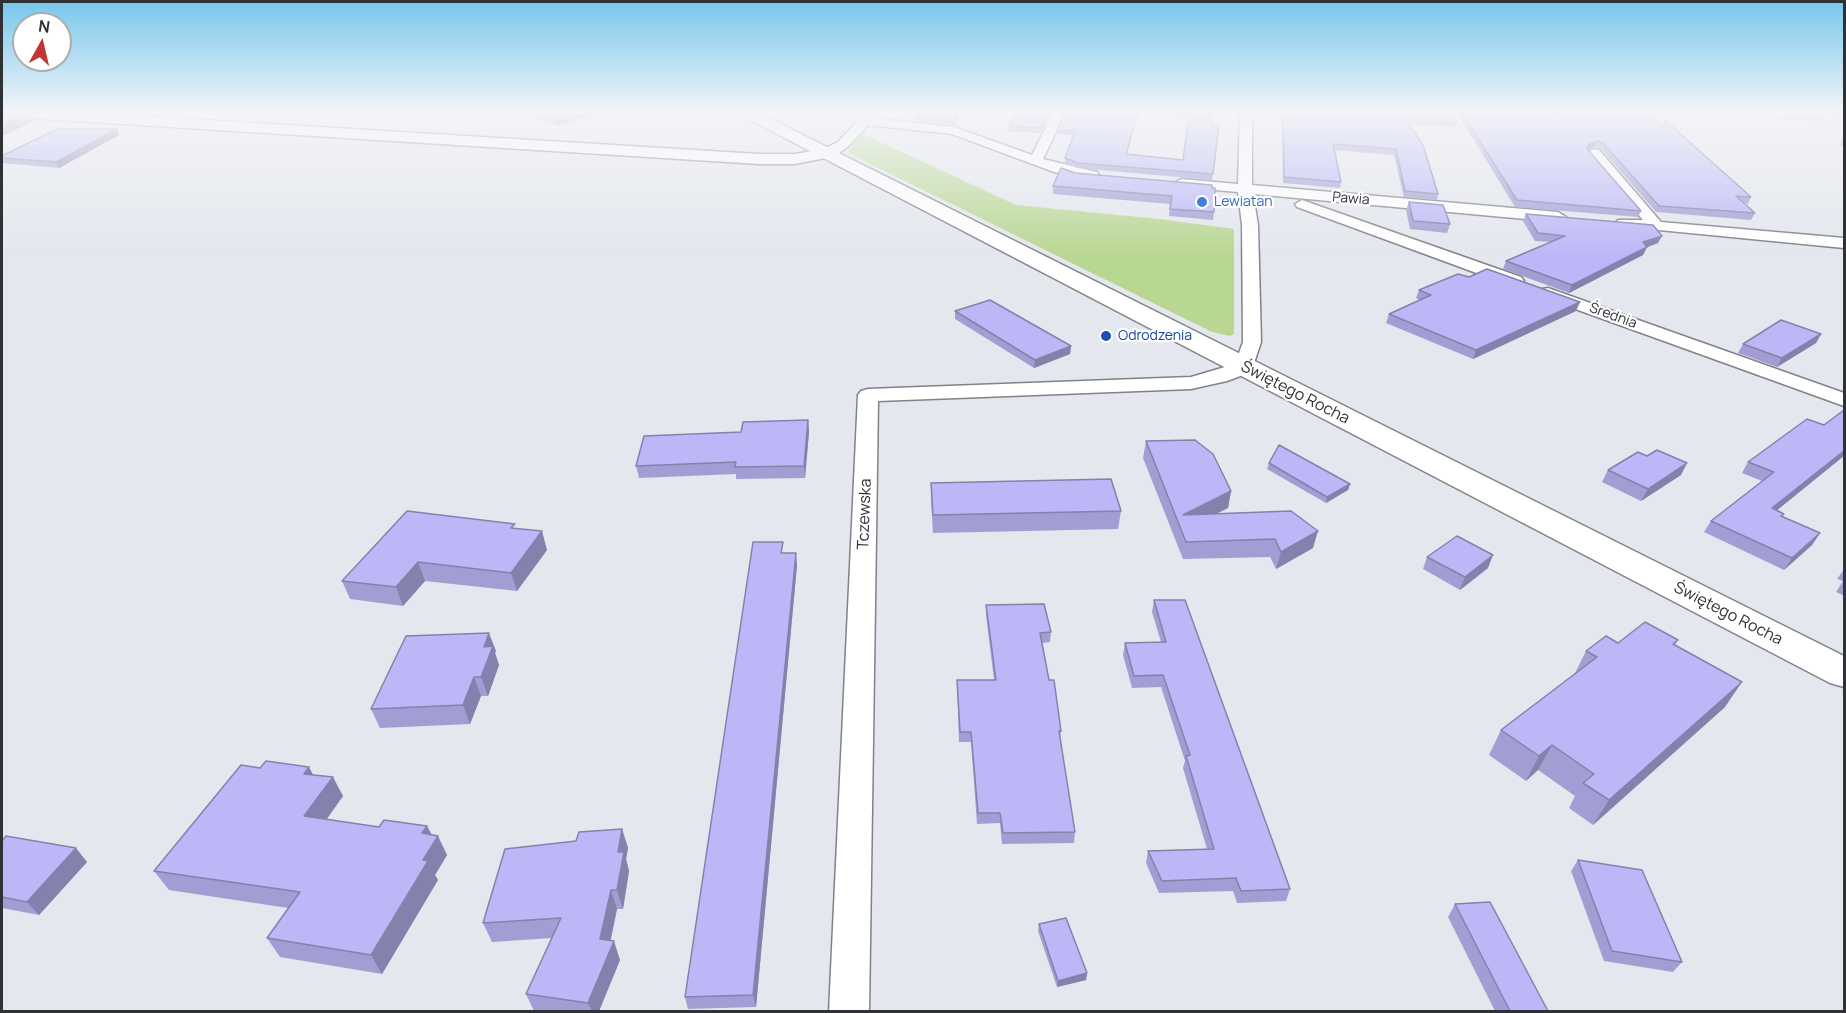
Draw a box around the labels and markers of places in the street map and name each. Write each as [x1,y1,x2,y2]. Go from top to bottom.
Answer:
place label: Lewiatan [1214,194,1273,210]
marker: Lewiatan [1195,195,1209,209]
place label: Odrodzenia [1118,328,1192,344]
marker: Odrodzenia [1099,329,1113,343]

